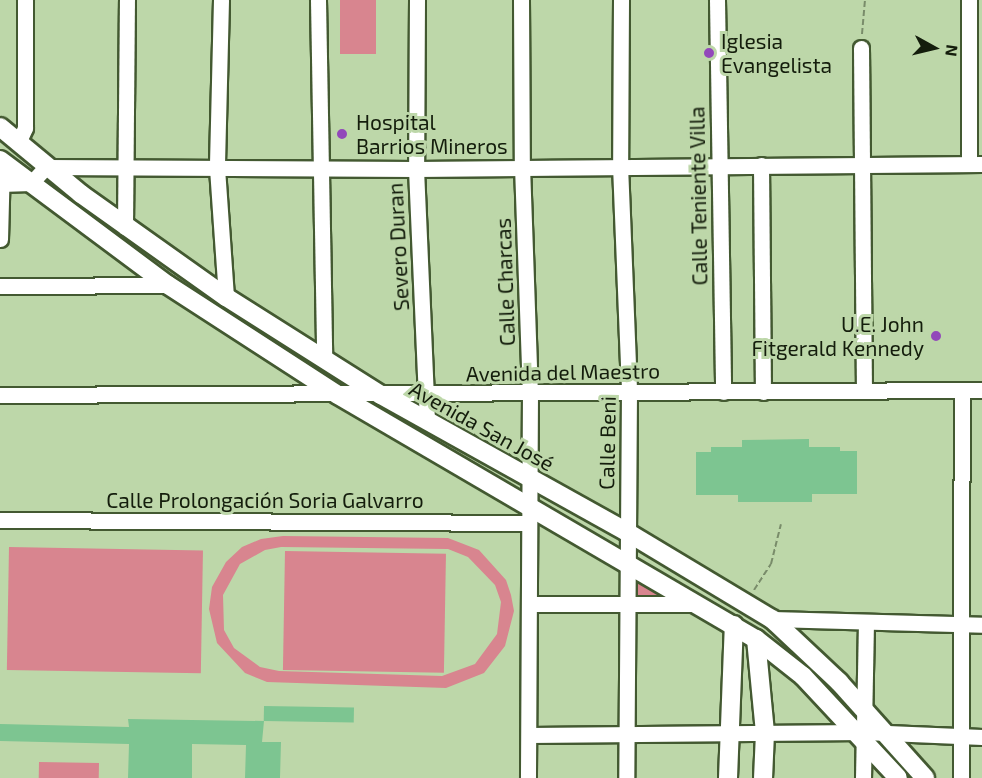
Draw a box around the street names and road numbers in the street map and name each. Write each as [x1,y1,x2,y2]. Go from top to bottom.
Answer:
street label: Calle Teniente Villa [684,106,712,286]
street label: Severo Duran [382,182,414,312]
street label: Calle Charcas [490,217,520,347]
street label: Avenida del Maestro [465,358,661,386]
street label: Avenida San José [405,376,559,476]
street label: Calle Beni [594,396,620,490]
street label: Calle Prolongación Soria Galvarro [106,487,424,513]

